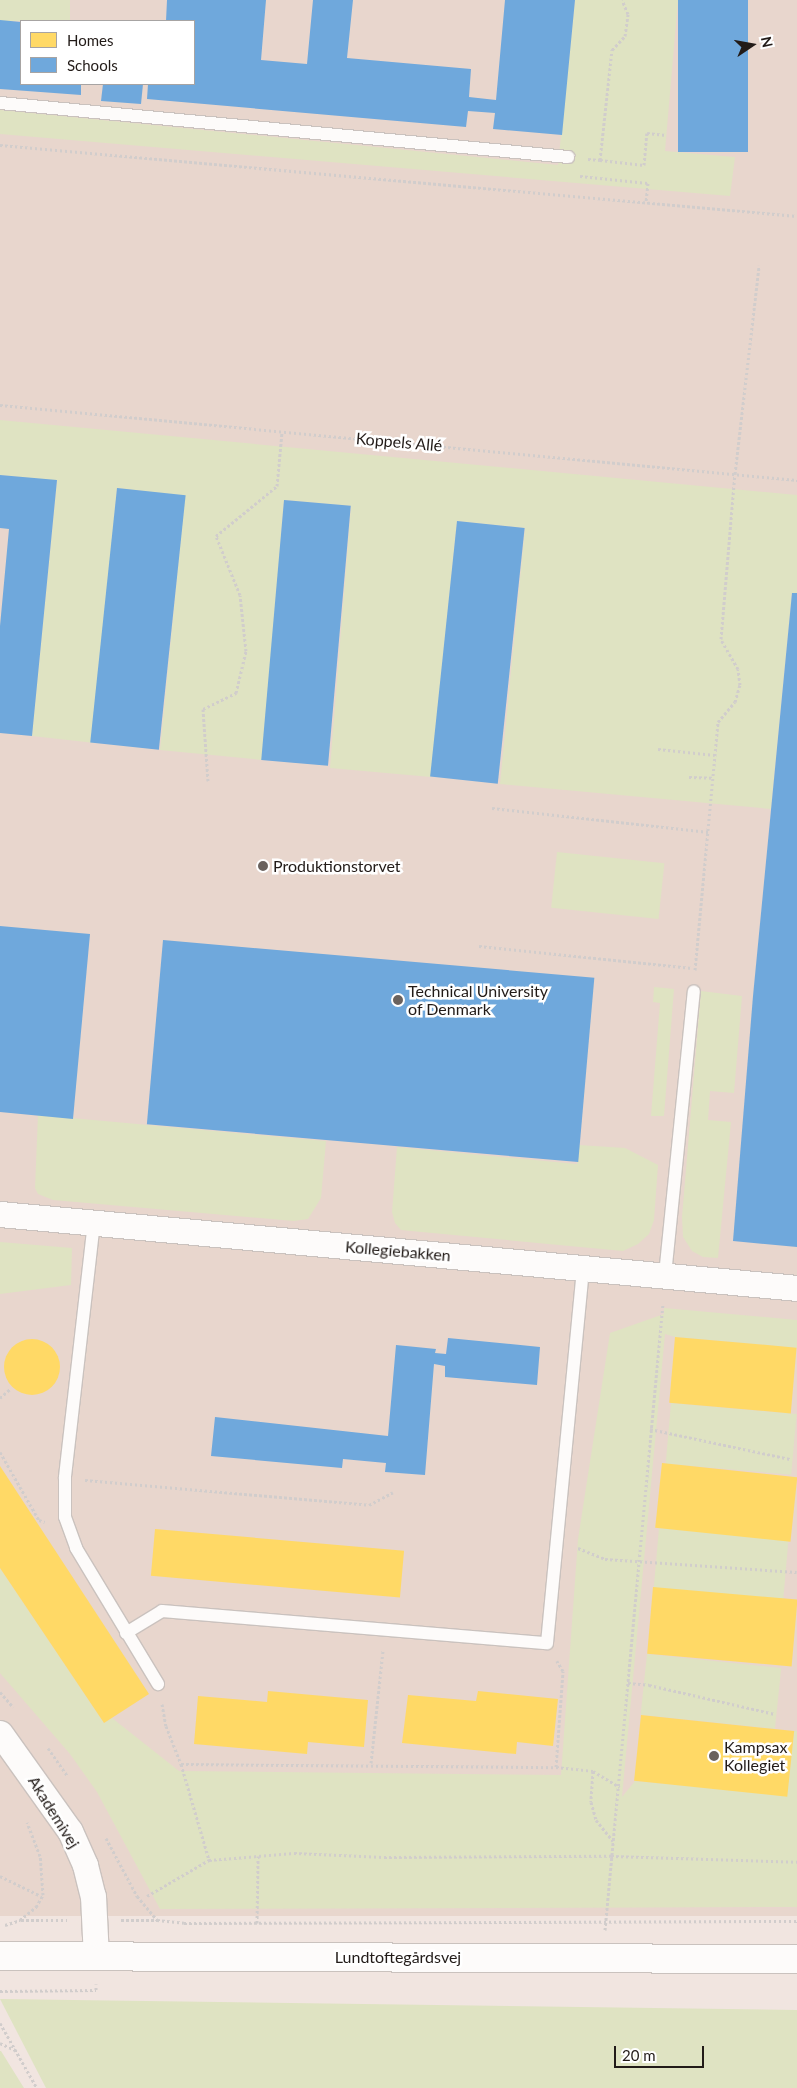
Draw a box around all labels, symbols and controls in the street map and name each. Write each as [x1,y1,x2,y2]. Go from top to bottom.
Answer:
legend [20,20,195,85]
north arrow [727,20,777,70]
text: Homes [67,31,113,49]
text: N [758,35,777,49]
text: Schools [67,56,118,74]
street label: Koppels Allé [355,429,443,455]
place label: Produktionstorvet [273,856,401,876]
marker: Produktionstorvet [257,860,269,872]
place label: Technical University of Denmark [408,981,548,1019]
marker: Technical University of Denmark [392,994,404,1006]
street label: Kollegiebakken [344,1237,452,1265]
place label: Kampsax Kollegiet [724,1737,787,1775]
marker: Kampsax Kollegiet [708,1750,720,1762]
street label: Akademivej [24,1772,84,1852]
street label: Lundtoftegårdsvej [335,1947,461,1967]
scale bar [617,2036,707,2068]
text: 20 m [622,2046,656,2064]

